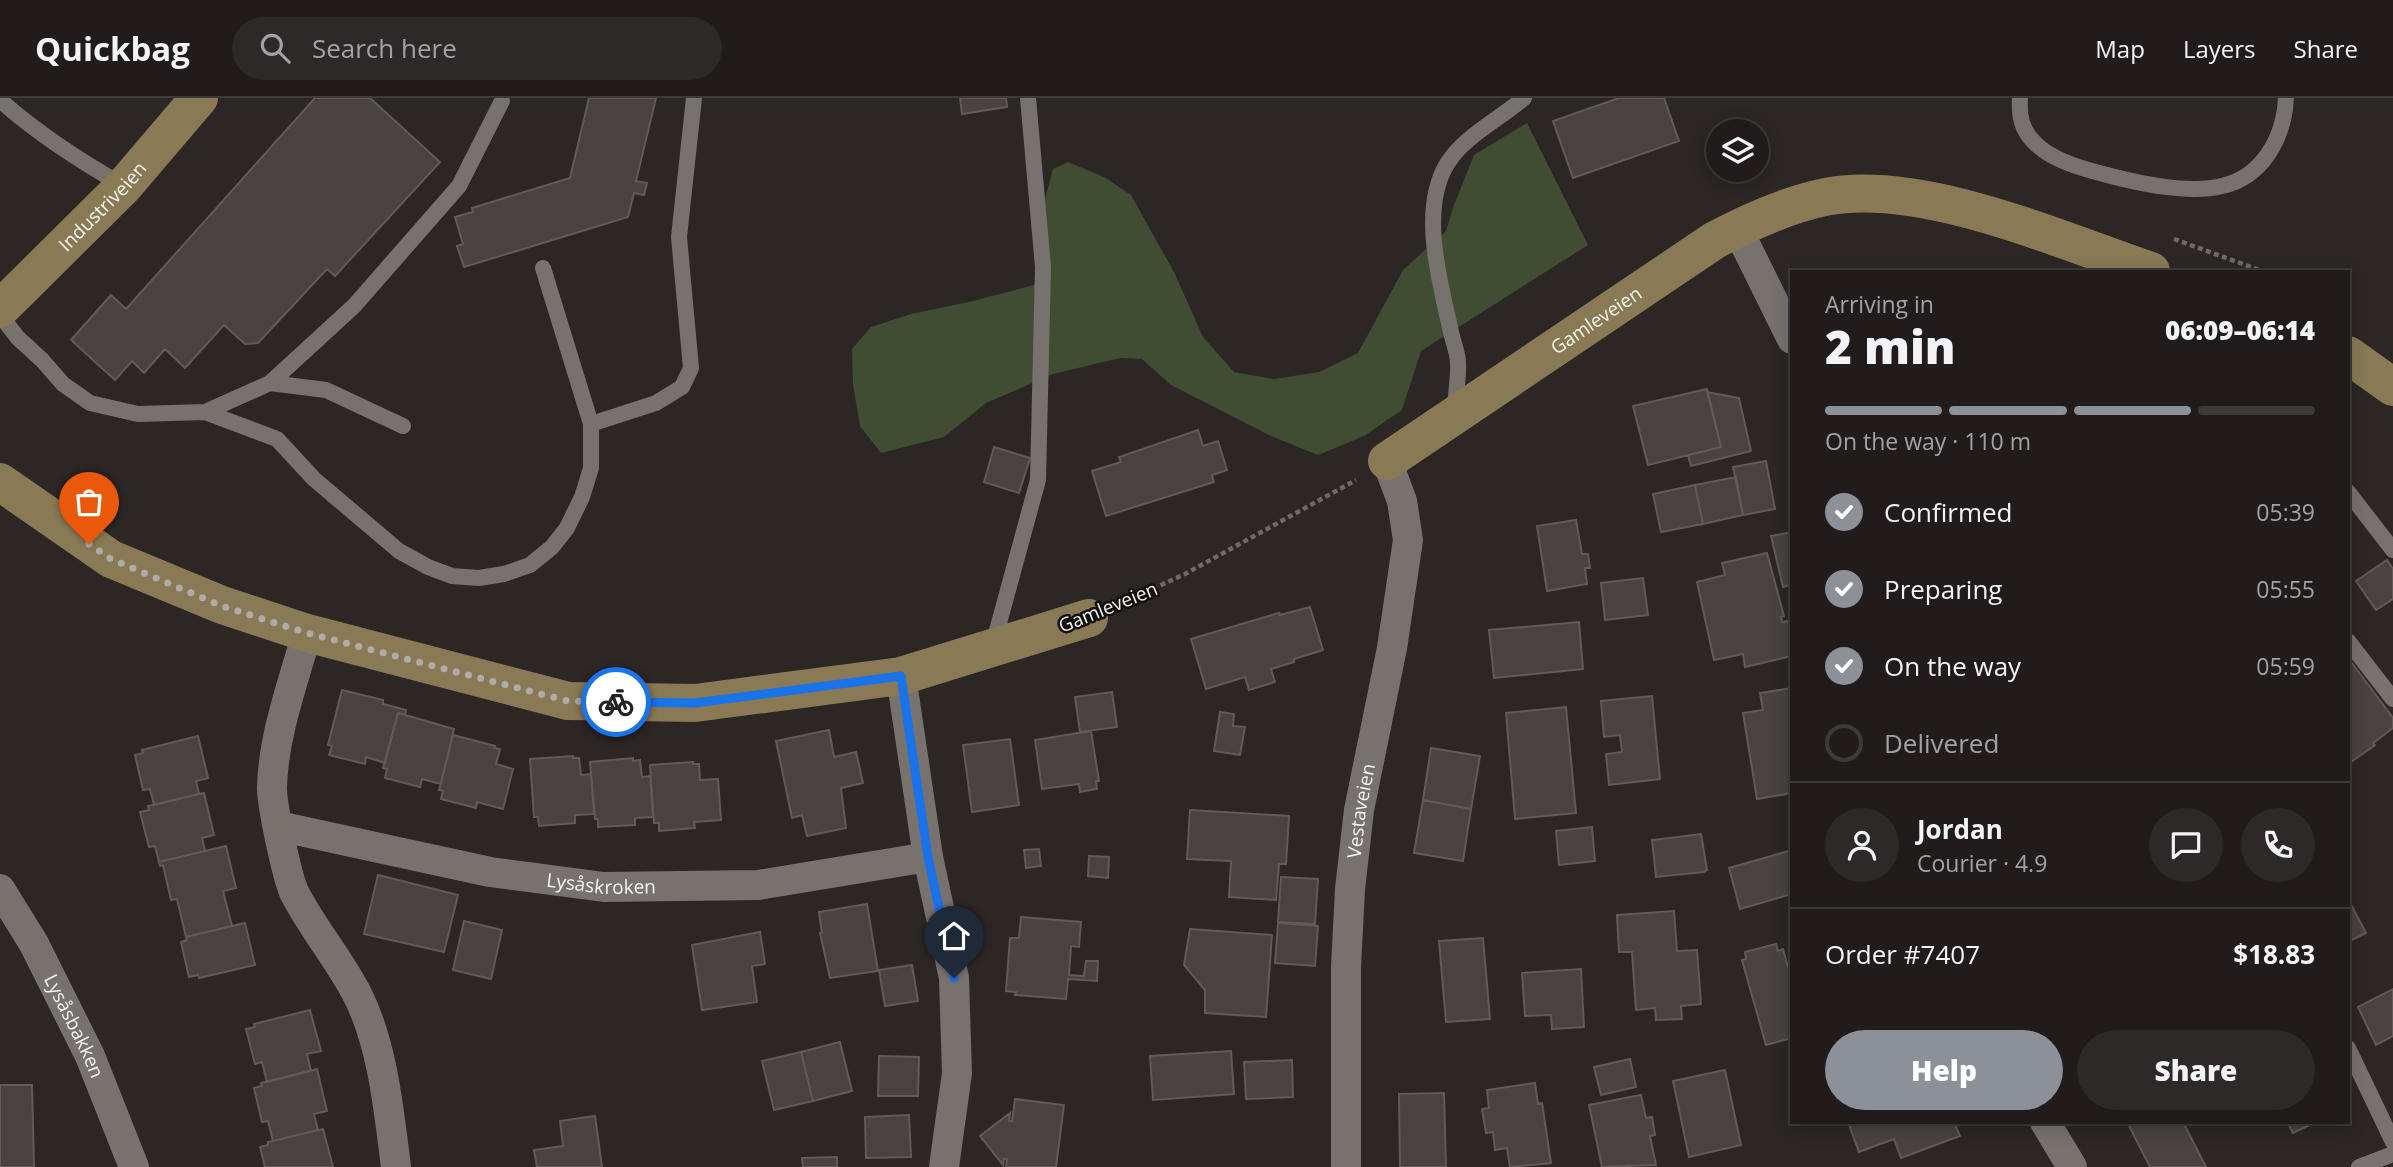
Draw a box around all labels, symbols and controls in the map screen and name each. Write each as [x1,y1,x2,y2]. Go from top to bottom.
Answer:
search box [232,17,722,80]
text: Quickbag [35,26,190,71]
icon: search [256,29,294,67]
text: Search here [312,30,457,66]
text: Map [2095,32,2145,65]
text: Layers [2183,32,2256,65]
text: Share [2294,32,2358,65]
map controls [1706,119,1769,182]
button: layers [1706,119,1769,182]
street label: Industriveien [53,156,152,257]
street label: Gamleveien [1545,280,1647,360]
text: Arriving in [1825,288,1934,320]
text: 06:09–06:14 [2165,312,2315,348]
text: 2 min [1825,315,1956,377]
text: On the way · 110 m [1825,425,2031,457]
pin [59,472,119,544]
icon: bag [70,483,108,521]
icon: check [1825,493,1863,531]
text: Confirmed [1884,494,2012,530]
text: 05:39 [2256,496,2315,528]
icon: check [1825,570,1863,608]
text: Preparing [1884,571,2002,607]
text: 05:55 [2256,573,2315,605]
street label: Gamleveien [1055,575,1161,639]
icon: check [1825,647,1863,685]
text: On the way [1884,648,2021,684]
text: 05:59 [2256,650,2315,682]
courier [581,667,651,737]
icon: bike [597,683,635,721]
text: Delivered [1884,725,1999,761]
street label: Vestaveien [1341,761,1381,860]
button: person [1825,808,1899,882]
button: chat [2149,808,2223,882]
button: phone [2241,808,2315,882]
text: Jordan [1917,811,2003,847]
text: Courier · 4.9 [1917,847,2047,879]
street label: Lysåskroken [545,867,656,900]
pin [924,906,984,978]
icon: home [935,917,973,955]
text: Order #7407 [1825,936,1980,972]
text: $18.83 [2233,936,2315,972]
street label: Lysåsbakken [38,970,110,1082]
button: Help [1825,1030,2063,1110]
button: Share [2077,1030,2315,1110]

